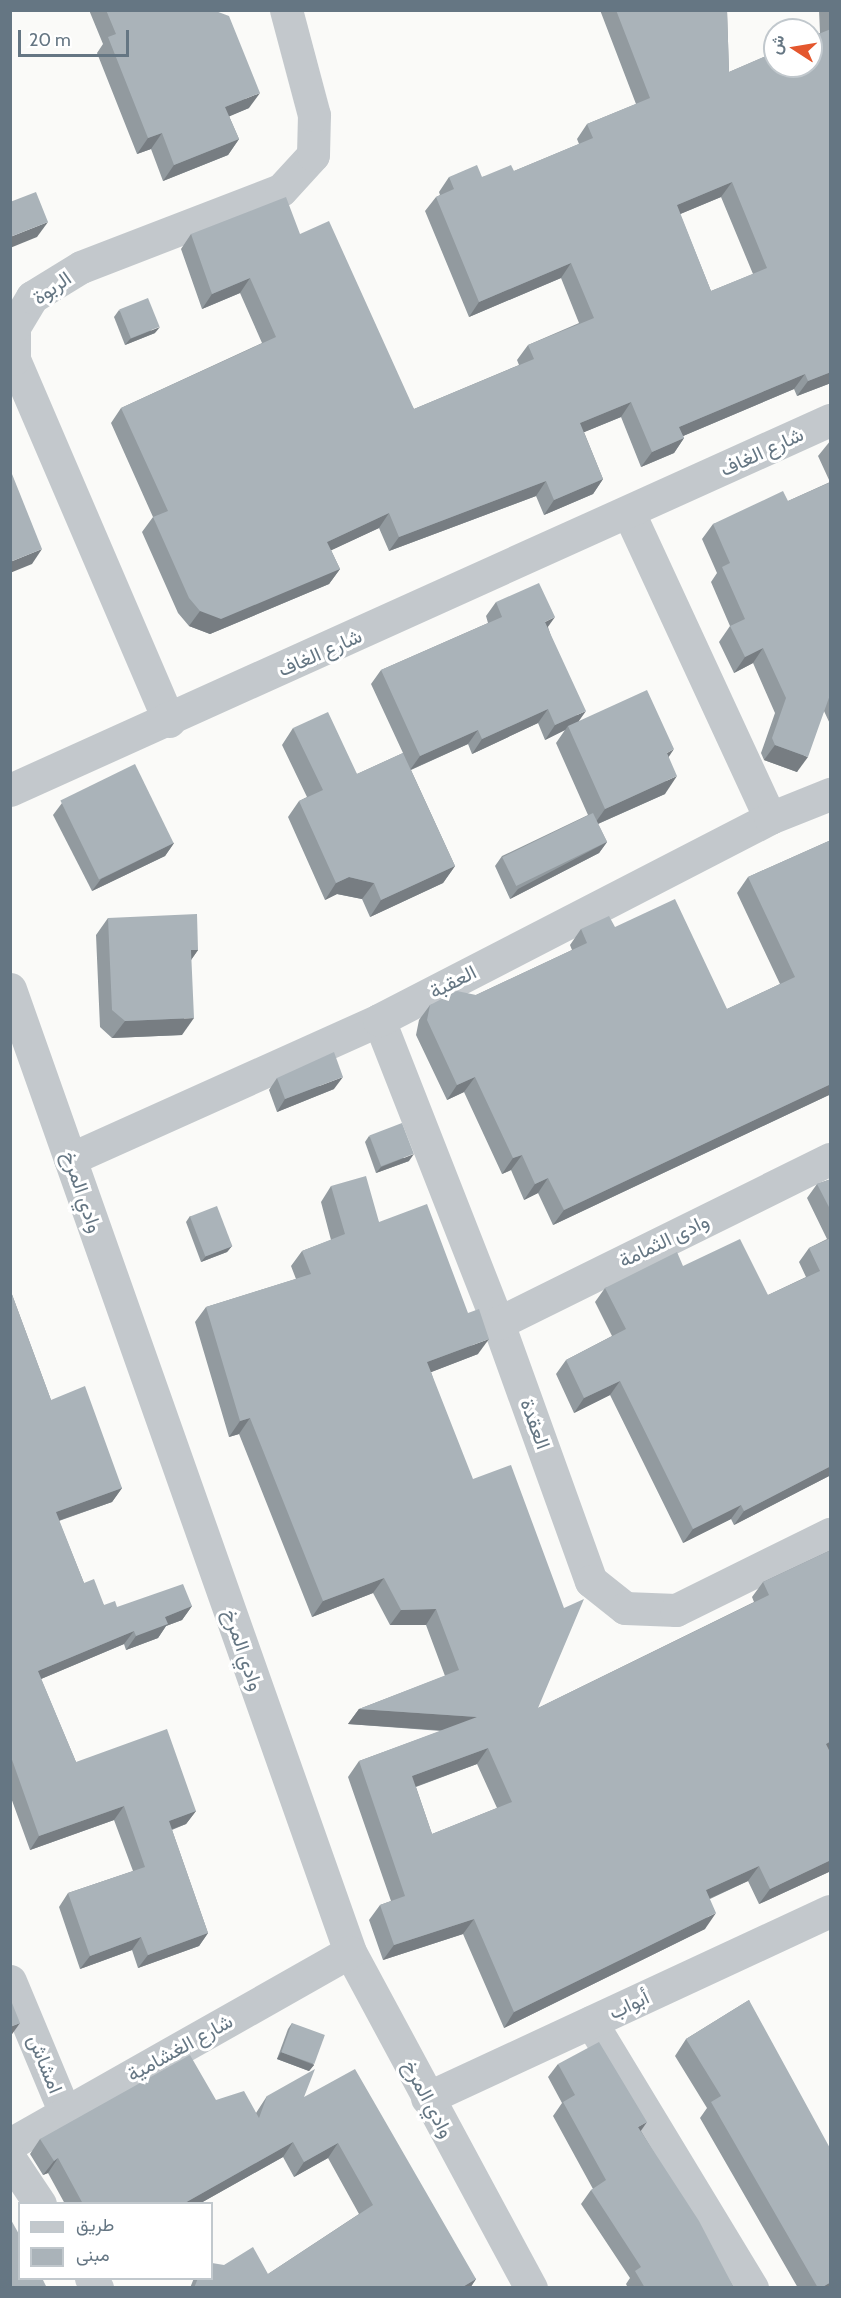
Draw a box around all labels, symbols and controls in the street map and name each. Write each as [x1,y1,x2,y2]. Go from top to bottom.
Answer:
scale bar [21,18,132,56]
north arrow [763,18,823,78]
text: 20 m [29,29,71,51]
text: ش [766,33,788,56]
street label: الربوة [28,266,76,310]
street label: شارع الغاف [717,422,807,482]
street label: شارع الغاف [274,624,366,682]
street label: العقبة [426,960,480,1004]
street label: وادي المرخ [57,1148,107,1236]
street label: وادى الثمامة [615,1209,713,1273]
street label: العقدة [515,1396,555,1452]
street label: وادي المرخ [218,1606,268,1694]
street label: أبواب [605,1985,653,2025]
street label: شارع الغشامية [123,2009,237,2087]
street label: امشاش [22,2031,68,2097]
street label: وادي المرخ [398,2056,458,2142]
legend [18,2202,213,2280]
text: طريق [76,2214,114,2236]
text: مبنى [76,2244,110,2266]

